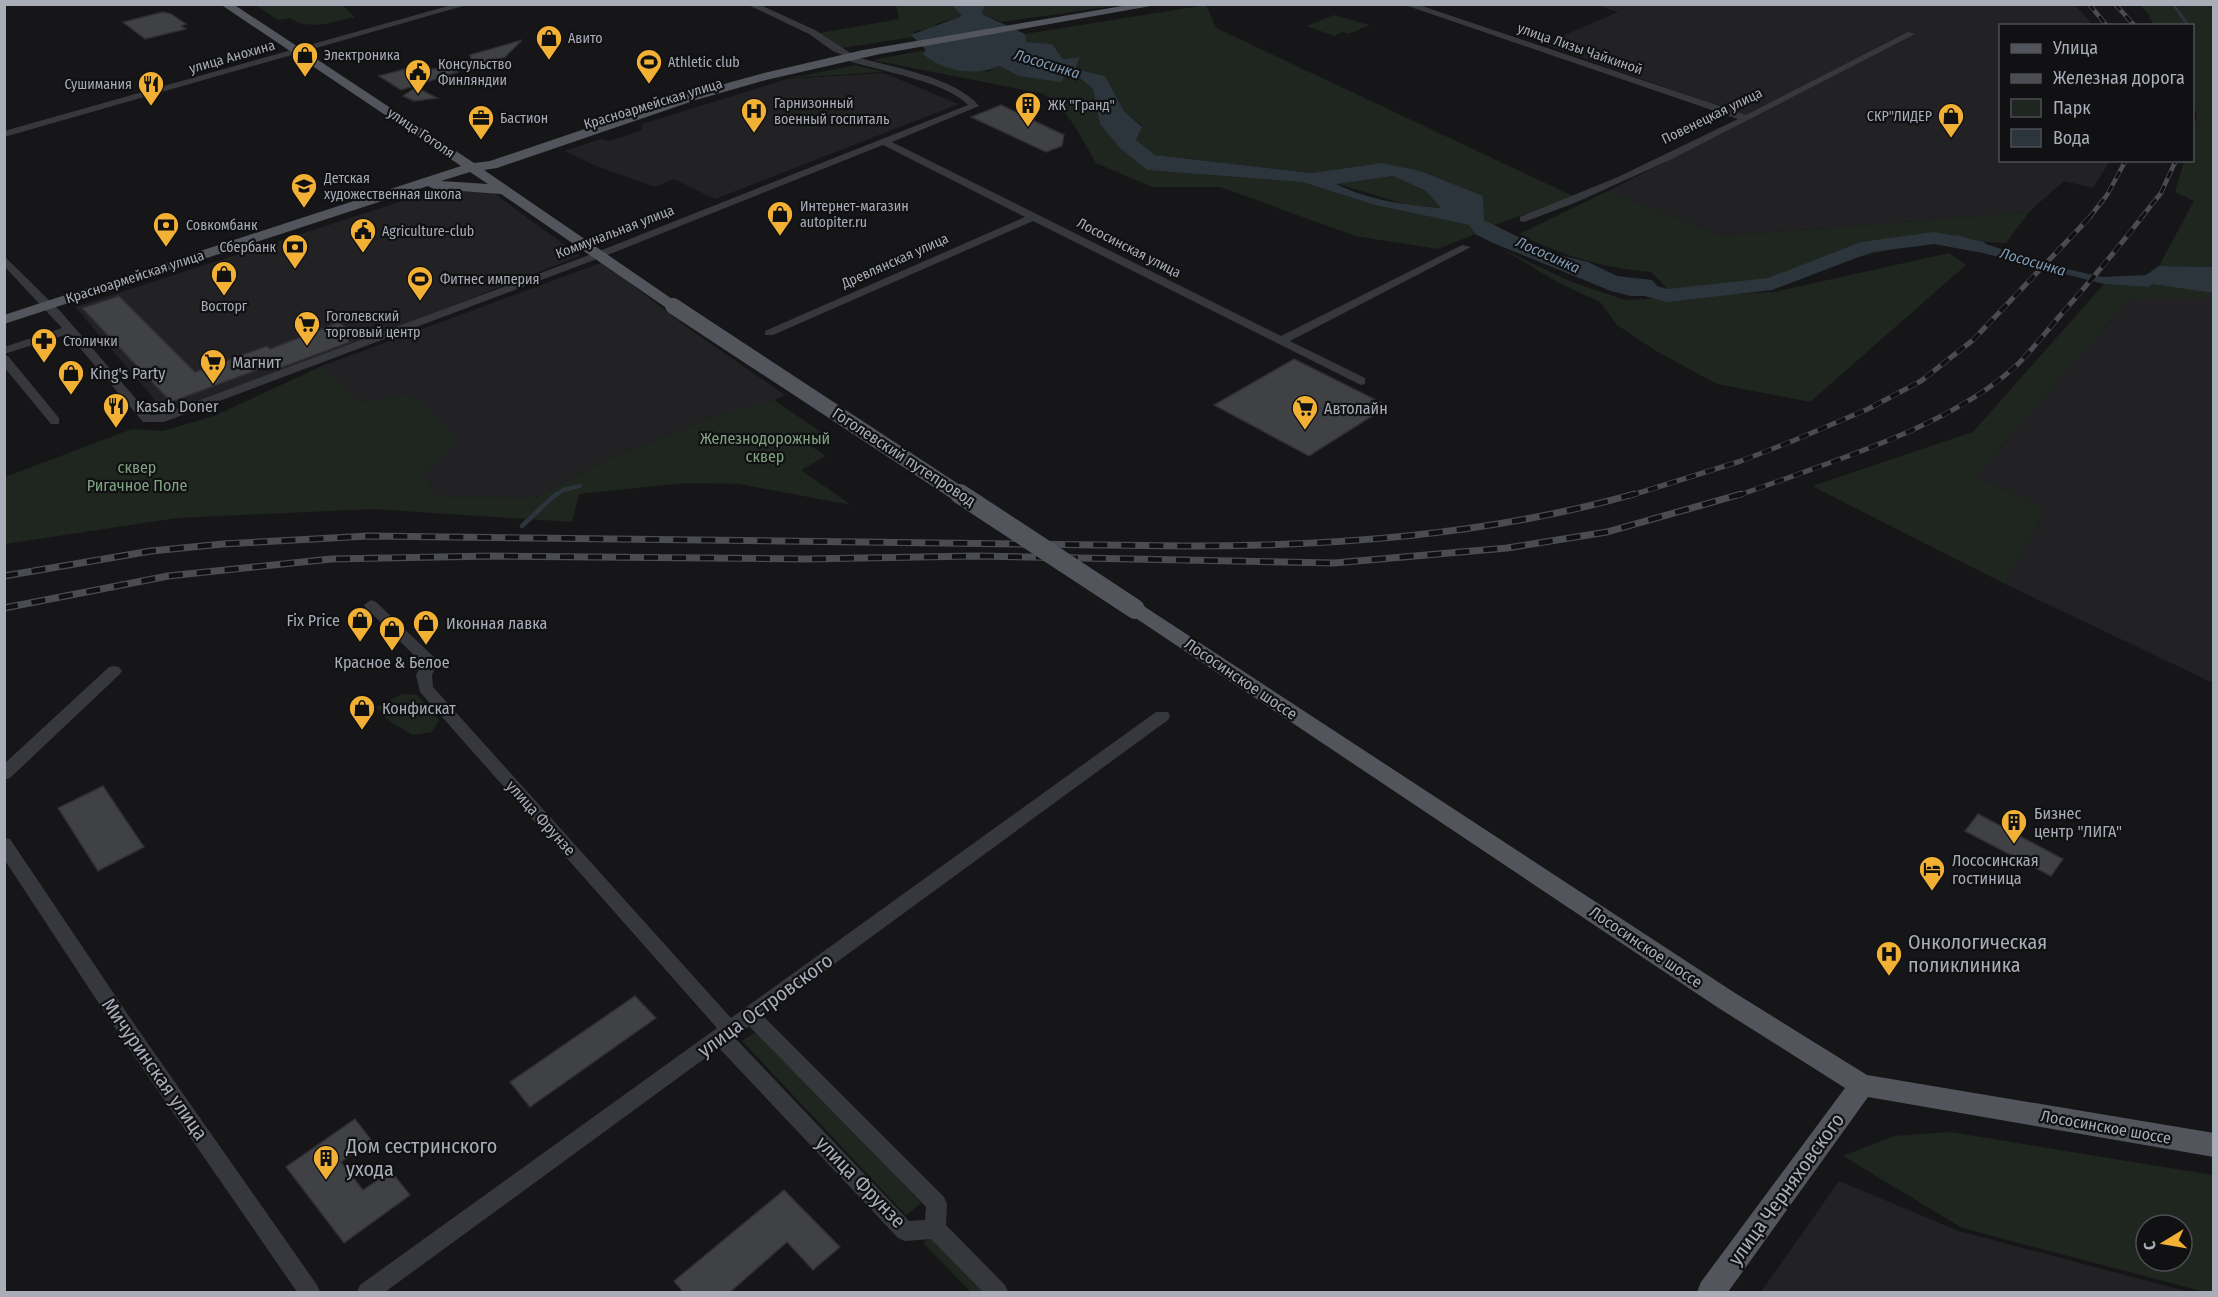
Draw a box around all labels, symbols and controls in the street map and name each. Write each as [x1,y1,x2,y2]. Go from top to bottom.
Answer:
street label: улица Лизы Чайкиной [1515,20,1645,78]
shop icon: Авито [534,23,564,61]
legend [1999,24,2194,162]
place label: Авито [568,30,603,47]
street label: улица Анохина [187,37,277,77]
text: Улица [2052,37,2098,59]
shop icon: Электроника [290,40,320,78]
water label: Лососинка [1011,45,1082,83]
place label: Электроника [324,47,400,64]
sports icon: Athletic club [634,47,664,85]
place label: Athletic club [668,54,740,71]
place label: Консульство Финляндии [438,56,512,89]
public building icon: Консульство Финляндии [403,57,433,95]
text: Железная дорога [2053,67,2185,89]
restaurant icon: Сушимания [136,69,166,107]
street label: Красноармейская улица [582,75,725,133]
place label: Сушимания [65,76,132,93]
street label: Повенецкая улица [1659,84,1765,148]
building icon: ЖК "Гранд" [1013,90,1043,128]
place label: Гарнизонный военный госпиталь [774,95,890,128]
hospital icon: Гарнизонный военный госпиталь [739,96,769,134]
place label: ЖК "Гранд" [1048,97,1115,114]
text: Парк [2053,97,2091,119]
shop icon: СКР"ЛИДЕР [1936,101,1966,139]
office icon: Бастион [466,103,496,141]
street label: улица Гоголя [384,104,458,162]
place label: СКР"ЛИДЕР [1867,108,1932,125]
place label: Бастион [500,110,548,127]
text: Вода [2053,127,2090,149]
place label: Детская художественная школа [323,170,462,203]
school or university icon: Детская художественная школа [289,171,319,209]
place label: Интернет-магазин autopiter.ru [800,198,909,231]
shop icon: Интернет-магазин autopiter.ru [765,199,795,237]
street label: Коммунальная улица [553,202,677,262]
bank icon: Совкомбанк [151,210,181,248]
street label: Лососинская улица [1074,215,1184,282]
public building icon: Agriculture-club [348,216,378,254]
place label: Совкомбанк [186,217,258,234]
place label: Agriculture-club [382,223,474,240]
street label: Древлянская улица [838,230,951,293]
bank icon: Сбербанк [280,232,310,270]
water label: Лососинка [1513,233,1583,277]
place label: Сбербанк [219,239,276,256]
water label: Лососинка [1997,244,2068,280]
street label: Красноармейская улица [64,247,206,307]
shop icon: Восторг [209,259,239,297]
sports icon: Фитнес империя [405,264,435,302]
place label: Фитнес империя [440,271,539,288]
place label: Восторг [201,298,248,315]
place label: Гоголевский торговый центр [326,308,421,341]
supermarket icon: Гоголевский торговый центр [292,309,322,347]
pharmacy icon: Столички [29,326,59,364]
place label: Столички [63,333,118,350]
supermarket icon: Магнит [198,347,228,385]
place label: Магнит [232,353,282,372]
shop icon: King's Party [56,358,86,396]
place label: King's Party [90,364,166,383]
restaurant icon: Kasab Doner [101,391,131,429]
supermarket icon: Автолайн [1290,393,1320,431]
place label: Kasab Doner [136,397,219,416]
place label: Автолайн [1324,399,1388,418]
street label: Гоголевский путепровод [829,404,979,510]
park label: Железнодорожный сквер [700,429,830,466]
park label: сквер Ригачное Поле [87,458,187,495]
shop icon: Fix Price [345,605,375,643]
shop icon: Иконная лавка [411,608,441,646]
place label: Fix Price [287,611,340,630]
shop icon: Красное & Белое [377,614,407,652]
place label: Иконная лавка [446,614,547,633]
street label: Лососинское шоссе [1181,634,1301,724]
place label: Красное & Белое [334,653,450,672]
shop icon: Конфискат [347,693,377,731]
place label: Конфискат [382,699,456,718]
street label: улица Фрунзе [502,776,580,860]
place label: Бизнес центр "ЛИГА" [2034,804,2122,841]
building icon: Бизнес центр "ЛИГА" [1999,807,2029,845]
place label: Лососинская гостиница [1952,851,2039,888]
hotel icon: Лососинская гостиница [1917,854,1947,892]
street label: Лососинское шоссе [1586,902,1706,992]
place label: Онкологическая поликлиника [1908,930,2047,977]
hospital icon: Онкологическая поликлиника [1874,939,1904,977]
street label: улица Островского [693,948,837,1062]
street label: Мичуринская улица [97,993,213,1145]
street label: Лососинское шоссе [2039,1106,2173,1148]
street label: улица Черняховского [1723,1108,1849,1270]
street label: улица Фрунзе [811,1131,911,1233]
place label: Дом сестринского ухода [345,1134,497,1181]
building icon: Дом сестринского ухода [311,1143,341,1181]
north arrow [2134,1213,2194,1273]
text: С [2140,1239,2160,1252]

